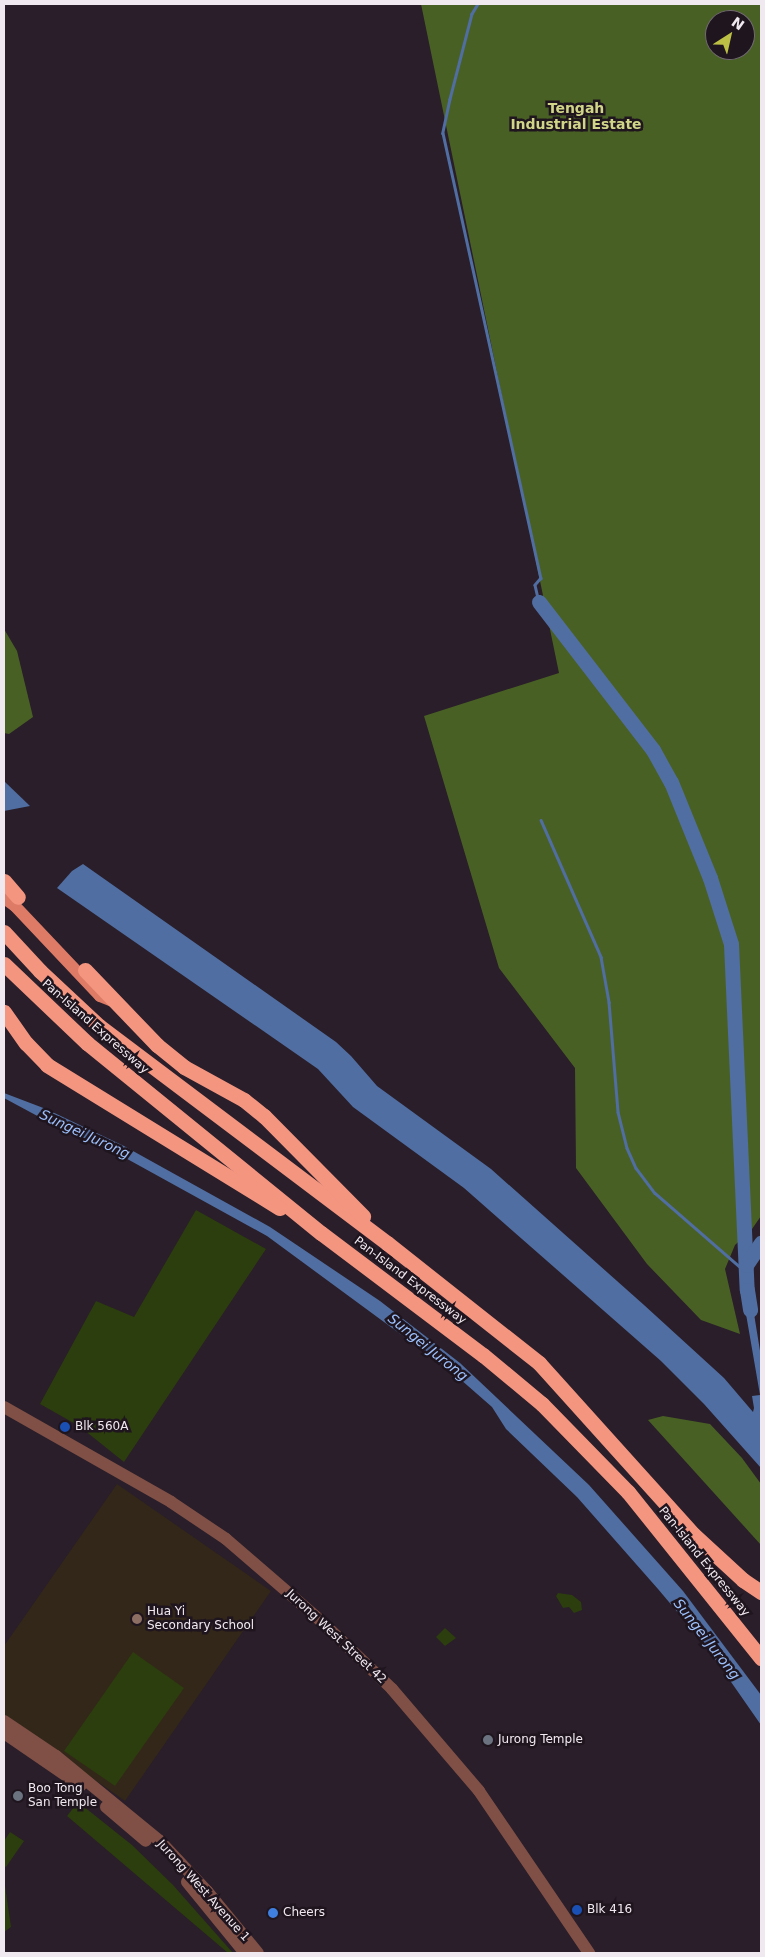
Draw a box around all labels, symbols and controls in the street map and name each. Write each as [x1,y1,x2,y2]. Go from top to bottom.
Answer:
north arrow [705,10,755,60]
text: N [729,14,747,33]
district label: Tengah Industrial Estate [510,100,642,132]
street label: Pan-Island Expressway [39,977,151,1077]
water label: Sungei Jurong [37,1106,133,1162]
street label: Pan-Island Expressway [351,1234,469,1328]
water label: Sungei Jurong [385,1310,471,1384]
place label: Blk 560A [75,1420,128,1434]
marker: Blk 560A [59,1421,71,1433]
street label: Pan-Island Expressway [655,1504,753,1620]
street label: Jurong West Street 42 [283,1587,389,1687]
water label: Sungei Jurong [670,1595,744,1683]
place label: Hua Yi Secondary School [147,1605,254,1633]
marker: Hua Yi Secondary School [131,1613,143,1625]
place label: Jurong Temple [498,1733,583,1747]
marker: Jurong Temple [482,1734,494,1746]
place label: Boo Tong San Temple [28,1782,97,1810]
marker: Boo Tong San Temple [12,1790,24,1802]
street label: Jurong West Avenue 1 [154,1837,252,1945]
place label: Blk 416 [587,1903,632,1917]
marker: Blk 416 [571,1904,583,1916]
place label: Cheers [283,1906,325,1920]
marker: Cheers [267,1907,279,1919]

